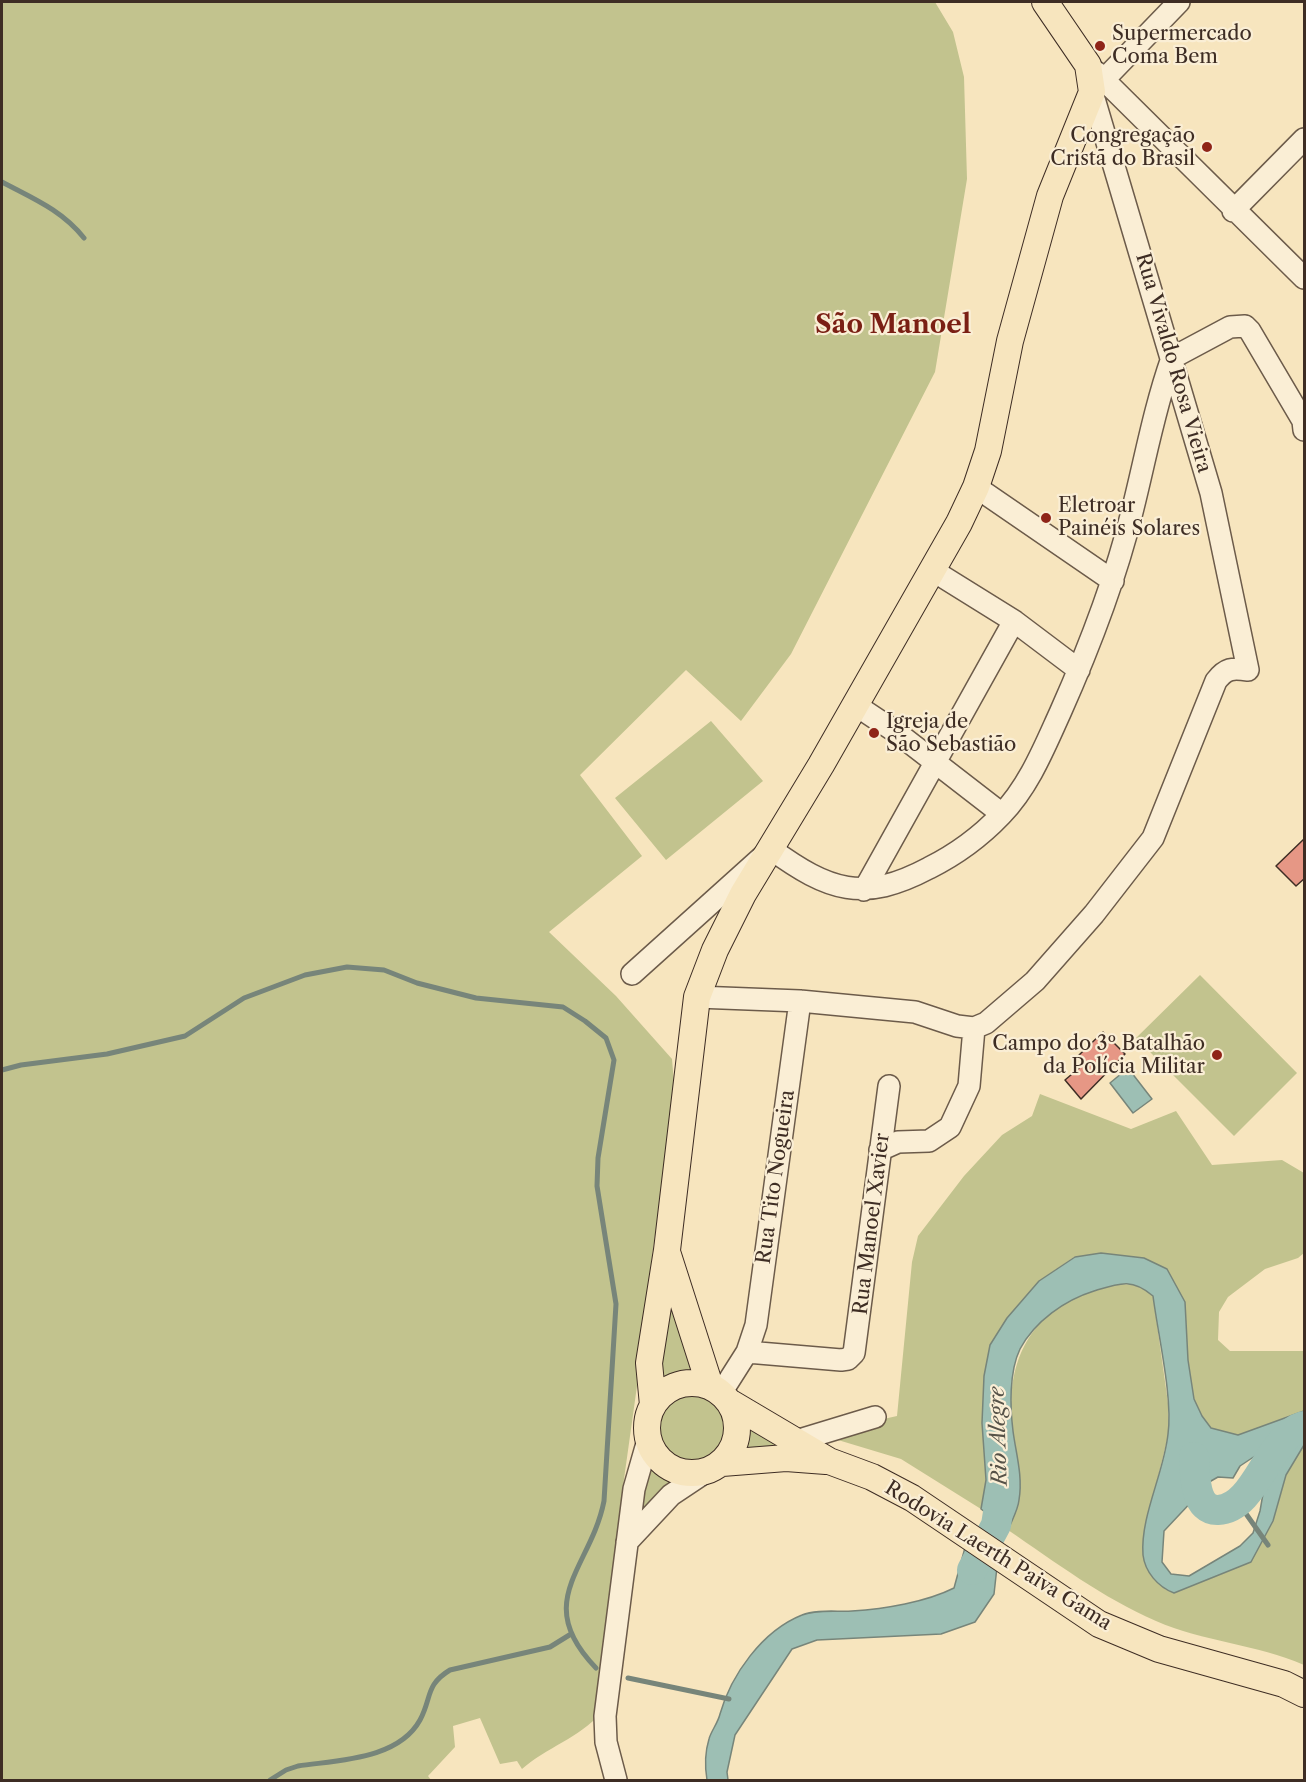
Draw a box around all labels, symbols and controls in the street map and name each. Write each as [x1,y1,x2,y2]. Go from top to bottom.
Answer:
place label: Supermercado Coma Bem [1112,22,1252,69]
marker: Supermercado Coma Bem [1093,39,1107,53]
place label: Congregação Cristã do Brasil [1050,124,1195,171]
marker: Congregação Cristã do Brasil [1200,140,1214,154]
street label: Rua Vivaldo Rosa Vieira [1130,250,1216,476]
district label: São Manoel [815,309,971,341]
place label: Eletroar Painéis Solares [1058,494,1200,541]
marker: Eletroar Painéis Solares [1039,511,1053,525]
place label: Igreja de São Sebastião [886,710,1016,757]
marker: Igreja de São Sebastião [867,726,881,740]
place label: Campo do 3º Batalhão da Polícia Militar [992,1032,1205,1079]
marker: Campo do 3º Batalhão da Polícia Militar [1210,1048,1224,1062]
street label: Rua Tito Nogueira [752,1088,800,1266]
street label: Rua Manoel Xavier [849,1132,895,1316]
water label: Rio Alegre [985,1386,1013,1486]
street label: Rodovia Laerth Paiva Gama [880,1476,1116,1636]

